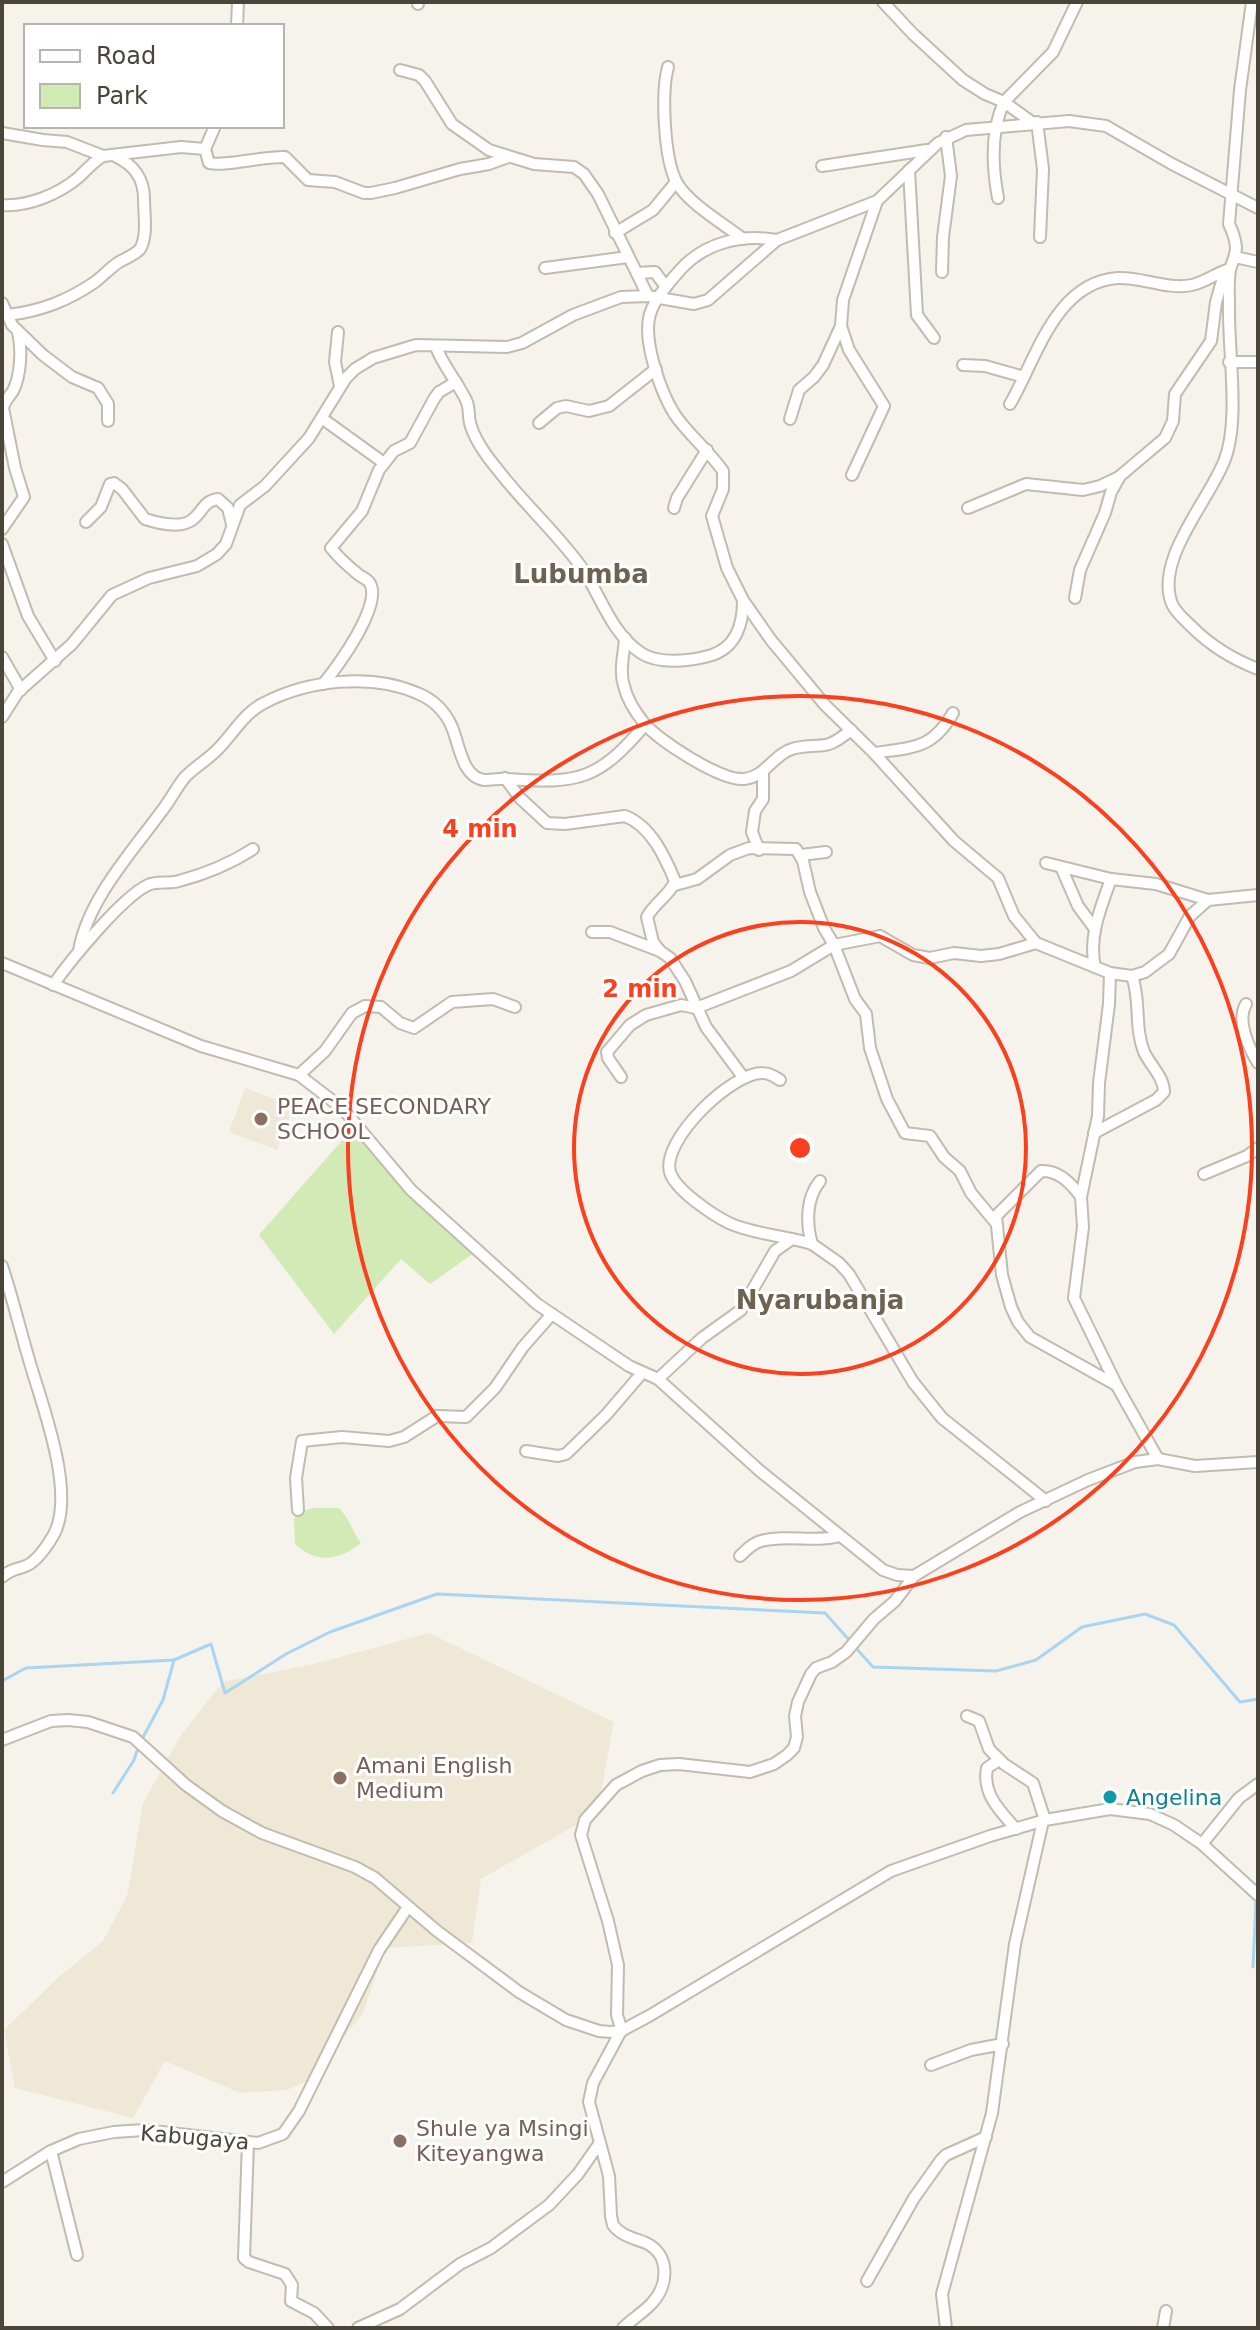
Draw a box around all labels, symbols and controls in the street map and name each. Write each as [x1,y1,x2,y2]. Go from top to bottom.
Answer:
legend [24,24,284,128]
text: Road [96,42,156,70]
text: Park [96,82,148,110]
district label: Lubumba [513,559,649,589]
text: 4 min [442,815,518,843]
text: 2 min [602,975,678,1003]
place label: PEACE SECONDARY SCHOOL [277,1094,492,1144]
marker: PEACE SECONDARY SCHOOL [252,1110,270,1128]
centre of rings [786,1134,814,1162]
district label: Nyarubanja [736,1285,904,1315]
place label: Amani English Medium [356,1753,512,1803]
marker: Amani English Medium [331,1769,349,1787]
place label: Angelina [1126,1785,1222,1810]
marker: Angelina [1101,1788,1119,1806]
place label: Shule ya Msingi Kiteyangwa [416,2116,589,2166]
street label: Kabugaya [139,2120,251,2155]
marker: Shule ya Msingi Kiteyangwa [391,2132,409,2150]

